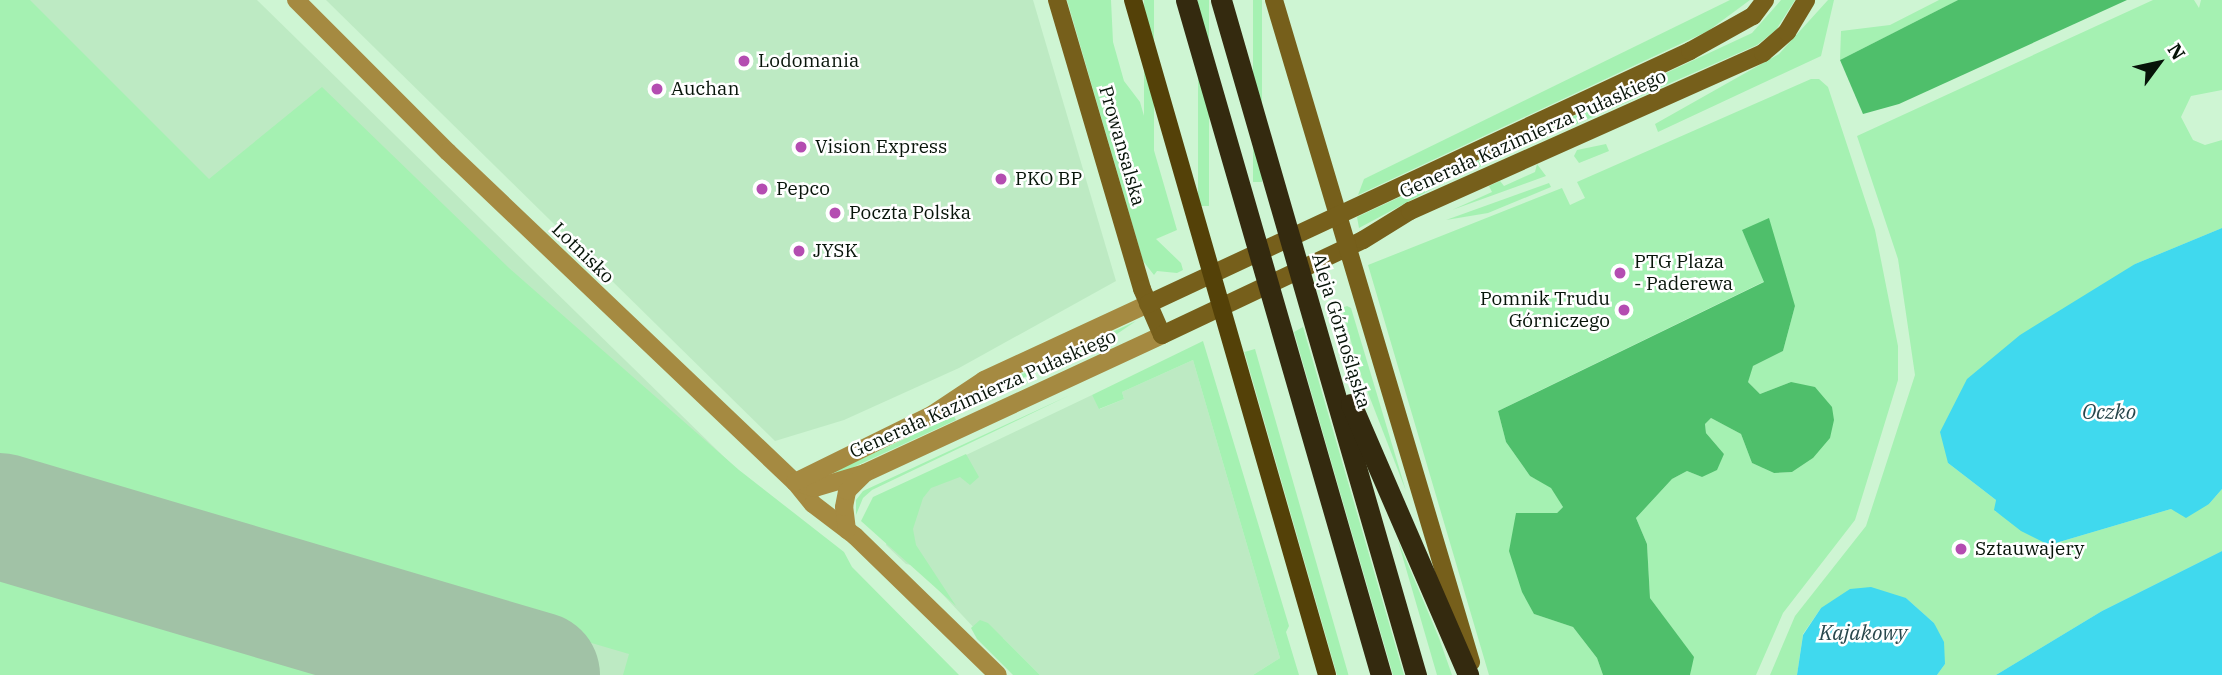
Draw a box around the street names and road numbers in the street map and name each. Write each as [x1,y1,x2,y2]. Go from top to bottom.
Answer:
street label: Generała Kazimierza Pułaskiego [1396,65,1670,203]
street label: Prowansalska [1094,83,1150,209]
street label: Lotnisko [547,218,619,288]
street label: Aleja Górnośląska [1307,251,1375,411]
street label: Generała Kazimierza Pułaskiego [846,325,1120,463]

